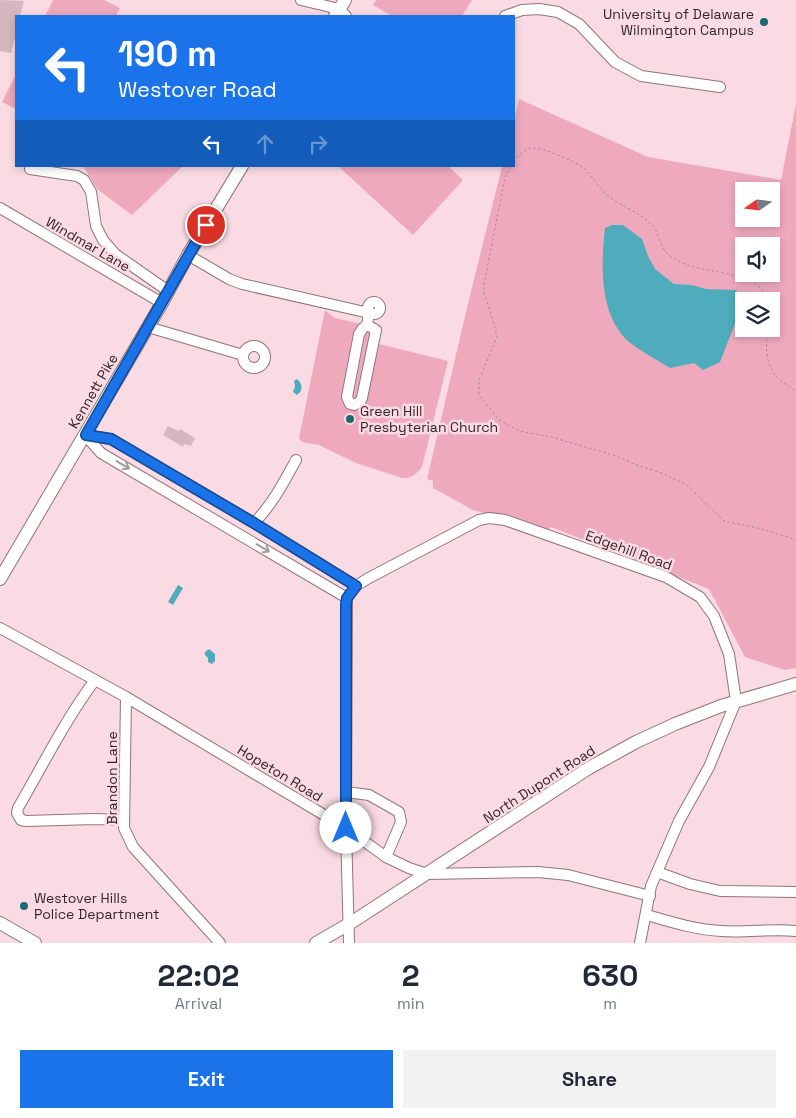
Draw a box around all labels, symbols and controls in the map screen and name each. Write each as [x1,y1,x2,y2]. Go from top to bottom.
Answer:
place label: University of Delaware Wilmington Campus [603,5,754,39]
marker: University of Delaware Wilmington Campus [758,16,770,28]
text: 190 m [118,32,217,76]
icon: left [35,35,100,100]
text: Westover Road [118,75,277,103]
icon: left [198,130,226,158]
icon: ahead [251,130,279,158]
icon: right [304,130,332,158]
north arrow [735,182,780,228]
map controls [735,182,780,337]
pin [185,204,227,246]
icon: arrive [192,211,220,239]
street label: Windmar Lane [42,213,134,275]
button: sound [735,237,780,282]
button: layers [735,292,780,337]
street label: Kennett Pike [64,350,122,432]
place label: Green Hill Presbyterian Church [360,402,498,436]
marker: Green Hill Presbyterian Church [344,413,356,425]
one-way arrow [115,461,129,471]
street label: Edgehill Road [583,526,675,574]
one-way arrow [255,543,270,553]
street label: Brandon Lane [103,731,121,825]
street label: Hopeton Road [234,740,326,806]
street label: North Dupont Road [480,741,598,827]
position arrow [319,801,371,853]
place label: Westover Hills Police Department [34,889,159,923]
marker: Westover Hills Police Department [18,900,30,912]
text: 22:02 [158,956,239,995]
text: 2 [402,956,420,995]
text: 630 [582,956,638,995]
text: Arrival [175,993,222,1014]
text: min [397,993,425,1014]
text: m [603,993,617,1014]
button: Exit [20,1050,393,1108]
button: Share [403,1050,776,1108]

